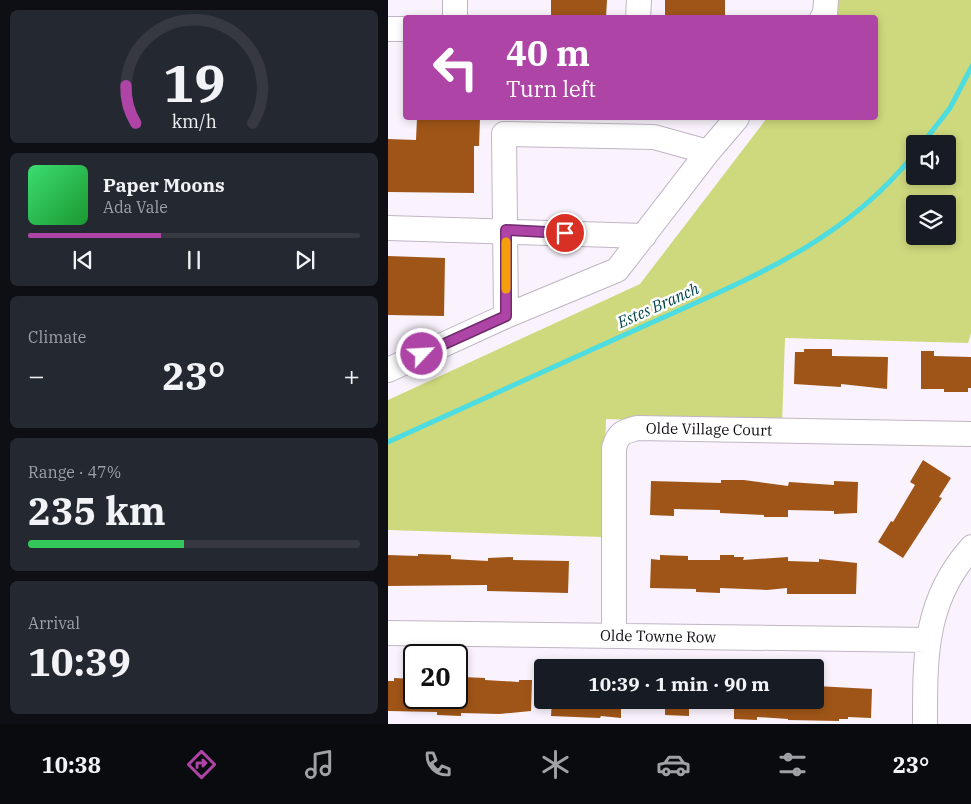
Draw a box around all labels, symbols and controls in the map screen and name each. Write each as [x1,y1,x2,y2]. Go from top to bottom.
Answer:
text: 40 m [506,30,590,76]
icon: left [423,35,488,100]
text: 19 [163,49,225,116]
text: Turn left [506,74,596,103]
text: km/h [171,110,217,133]
map controls [906,135,956,245]
button: sound [906,135,956,185]
text: Paper Moons [103,173,225,197]
button: layers [906,195,956,245]
text: Ada Vale [103,197,168,217]
pin [544,212,586,254]
icon: arrive [551,219,579,247]
icon: previous [69,246,97,274]
icon: pause [180,246,208,274]
icon: next [291,246,319,274]
water label: Estes Branch [613,278,702,332]
text: Climate [28,327,86,347]
position arrow [395,327,447,379]
text: 23° [162,351,226,400]
text: − [28,357,45,394]
text: + [343,357,360,394]
street label: Olde Village Court [646,418,772,440]
text: Range · 47% [28,462,121,482]
text: 235 km [28,486,166,535]
text: Arrival [28,613,80,633]
street label: Olde Towne Row [600,625,716,647]
text: 10:39 [28,637,131,686]
speed limit sign: 20 [403,644,468,709]
text: 10:39 · 1 min · 90 m [588,672,770,696]
icon: directions [184,747,219,782]
icon: music [302,747,337,782]
icon: phone [420,747,455,782]
icon: climate [538,747,573,782]
icon: car [656,747,691,782]
icon: filters [775,747,810,782]
text: 10:38 [42,750,101,779]
text: 23° [893,750,929,779]

